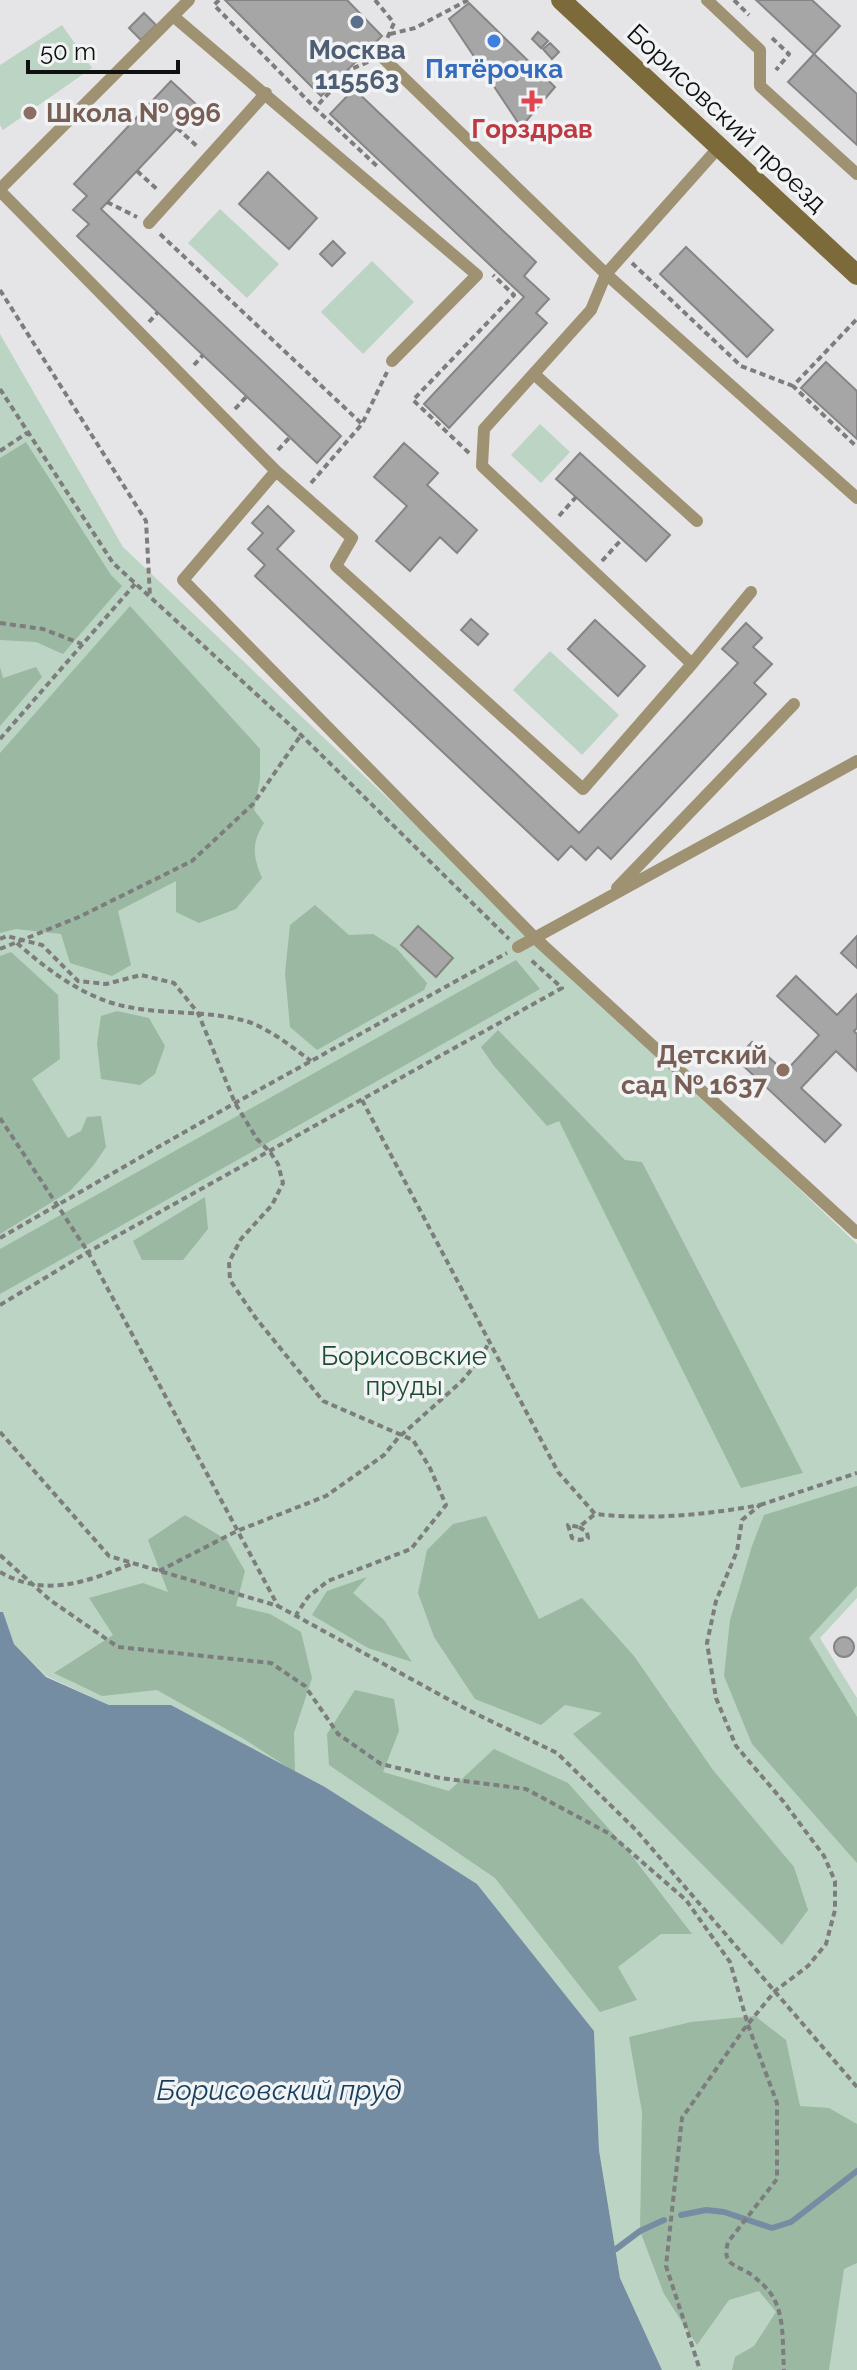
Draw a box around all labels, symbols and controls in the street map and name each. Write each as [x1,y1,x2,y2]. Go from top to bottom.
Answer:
marker: Москва 115563 [348,13,366,31]
street label: Борисовский проезд [621,18,833,218]
scale bar [28,24,178,74]
marker: Пятёрочка [485,32,503,50]
place label: Москва 115563 [308,35,406,95]
text: 50 m [40,37,96,66]
place label: Пятёрочка [425,54,563,84]
marker: Горздрав [523,92,541,110]
place label: Школа № 996 [46,98,221,128]
marker: Школа № 996 [21,104,39,122]
place label: Горздрав [471,114,593,144]
place label: Детский сад № 1637 [621,1040,767,1100]
marker: Детский сад № 1637 [774,1061,792,1079]
park label: Борисовские пруды [321,1341,487,1401]
water label: Борисовский пруд [156,2074,402,2107]

